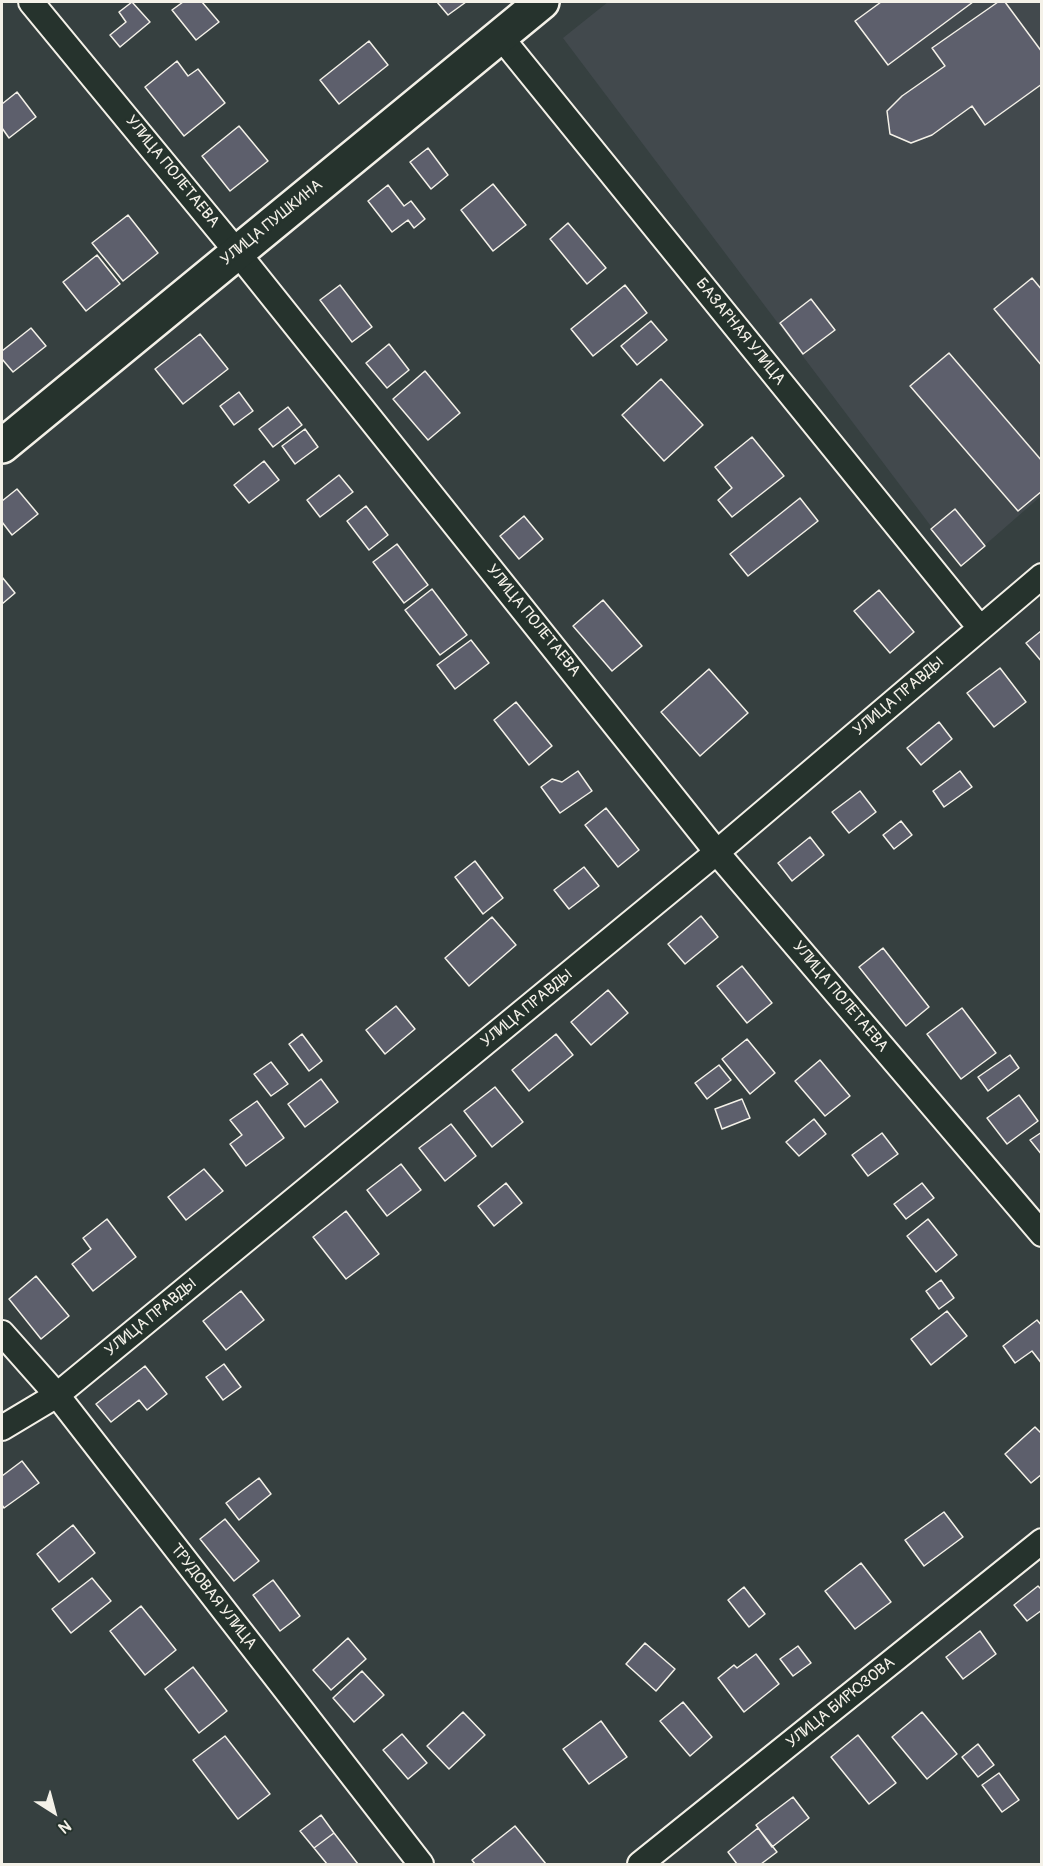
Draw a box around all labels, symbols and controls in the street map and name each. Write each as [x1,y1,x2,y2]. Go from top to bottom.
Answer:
street label: УЛИЦА ПОЛЕТАЕВА [121,112,223,232]
street label: УЛИЦА ПУШКИНА [217,176,327,270]
street label: БАЗАРНАЯ УЛИЦА [691,275,789,389]
street label: УЛИЦА ПОЛЕТАЕВА [482,561,584,681]
street label: УЛИЦА ПРАВДЫ [850,654,948,740]
street label: УЛИЦА ПОЛЕТАЕВА [788,938,892,1056]
street label: УЛИЦА ПРАВДЫ [477,966,577,1052]
street label: УЛИЦА ПРАВДЫ [101,1275,201,1361]
street label: ТРУДОВАЯ УЛИЦА [166,1540,260,1654]
street label: УЛИЦА БИРЮЗОВА [783,1653,899,1753]
north arrow [24,1782,84,1842]
text: N [54,1815,75,1838]

